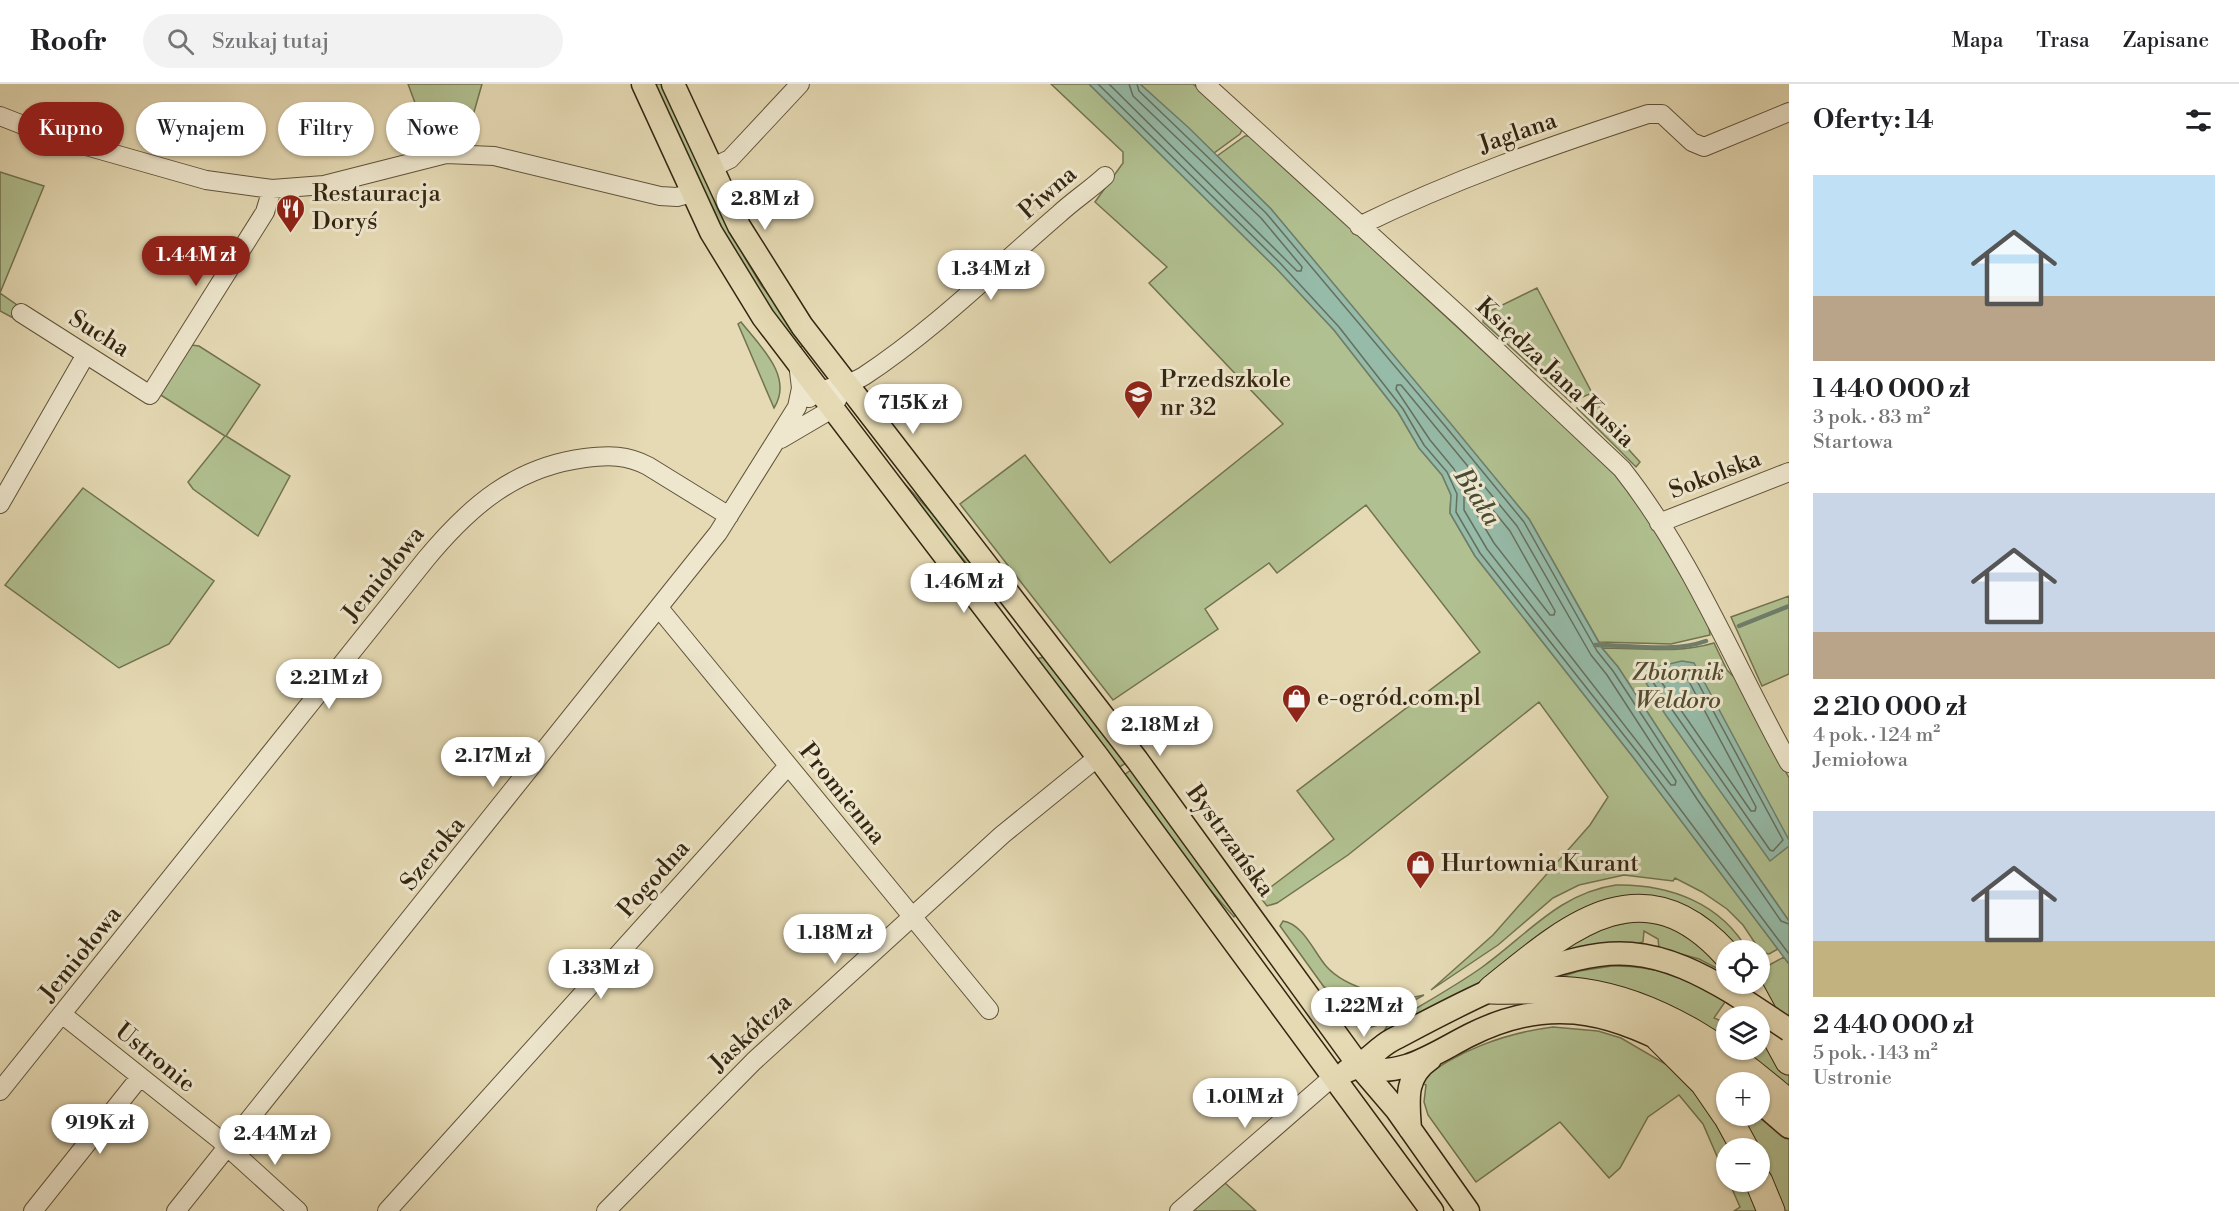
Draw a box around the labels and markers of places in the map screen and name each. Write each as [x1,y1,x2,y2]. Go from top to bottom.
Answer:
place label: Restauracja Doryś [312,179,441,237]
pin: 2.8M zł [710,180,820,231]
restaurant icon: Restauracja Doryś [275,192,307,234]
pin: 1.44M zł [134,236,258,287]
pin: 1.34M zł [929,250,1053,301]
place label: Przedszkole nr 32 [1160,365,1291,423]
school or university icon: Przedszkole nr 32 [1123,378,1155,420]
pin: 715K zł [858,384,968,435]
pin: 1.46M zł [902,563,1026,614]
pin: 2.21M zł [267,659,391,710]
shop icon: e-ogród.com.pl [1280,682,1312,724]
place label: e-ogród.com.pl [1317,683,1481,713]
pin: 2.18M zł [1098,706,1222,757]
pin: 2.17M zł [431,737,555,788]
shop icon: Hurtownia Kurant [1404,848,1436,890]
place label: Hurtownia Kurant [1441,849,1639,879]
pin: 1.18M zł [773,914,897,965]
pin: 1.33M zł [539,949,663,1000]
pin: 1.22M zł [1302,987,1426,1038]
pin: 1.01M zł [1183,1078,1307,1129]
pin: 919K zł [45,1104,155,1155]
pin: 2.44M zł [213,1115,337,1166]

